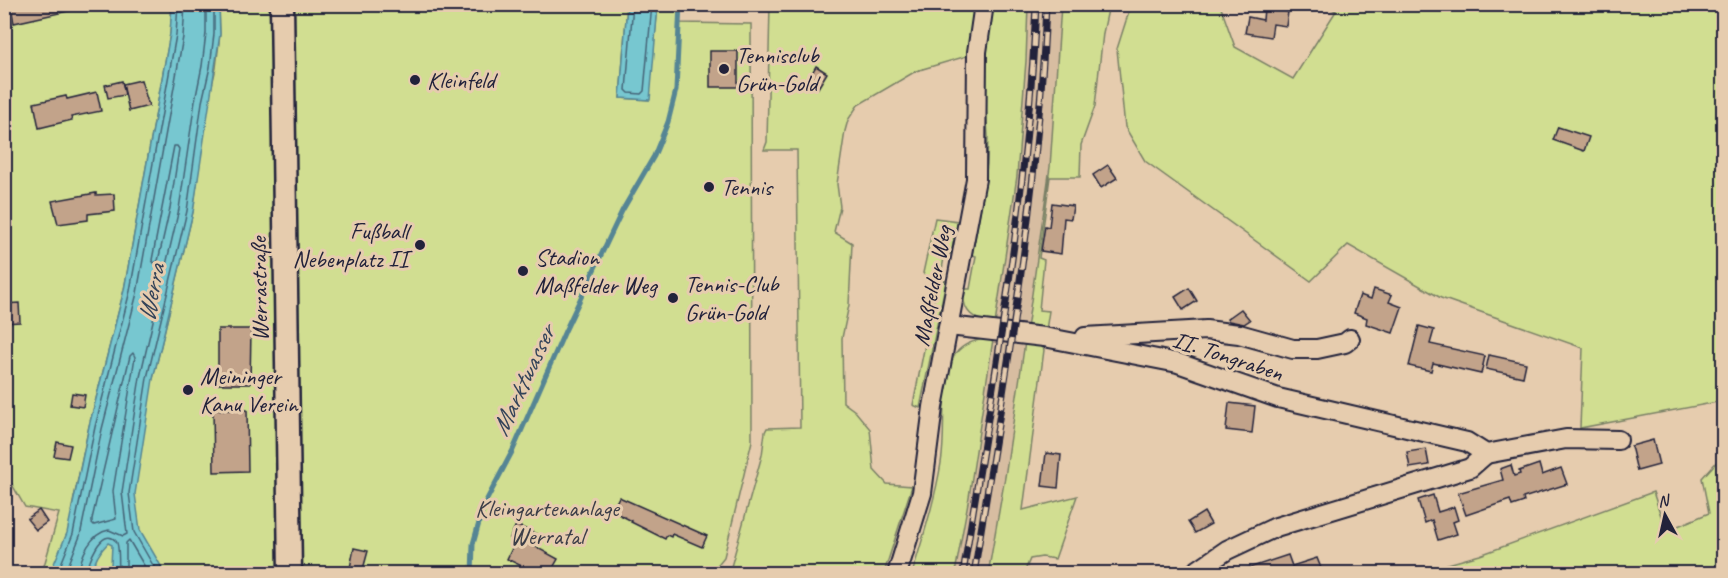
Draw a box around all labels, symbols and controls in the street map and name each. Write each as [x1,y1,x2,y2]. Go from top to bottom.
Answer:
place label: Tennisclub Grün-Gold [736,40,821,98]
marker: Tennisclub Grün-Gold [717,62,731,76]
place label: Kleinfeld [427,65,498,95]
marker: Kleinfeld [408,73,422,87]
place label: Tennis [721,172,774,202]
marker: Tennis [702,180,716,194]
place label: Fußball Nebenplatz II [293,216,413,274]
street label: Maßfelder Weg [906,221,959,348]
street label: Werrastraße [243,234,275,341]
marker: Fußball Nebenplatz II [413,238,427,252]
place label: Stadion Maßfelder Weg [535,242,659,300]
water label: Werra [129,260,173,324]
marker: Stadion Maßfelder Weg [516,264,530,278]
place label: Tennis-Club Grün-Gold [685,269,780,327]
marker: Tennis-Club Grün-Gold [666,291,680,305]
water label: Marktwasser [483,317,565,441]
street label: II. Tongraben [1169,324,1287,388]
place label: Meininger Kanu Verein [200,361,299,419]
marker: Meininger Kanu Verein [181,383,195,397]
north arrow [1635,485,1695,545]
text: N [1657,490,1672,512]
park label: Kleingartenanlage Werratal [475,493,621,551]

